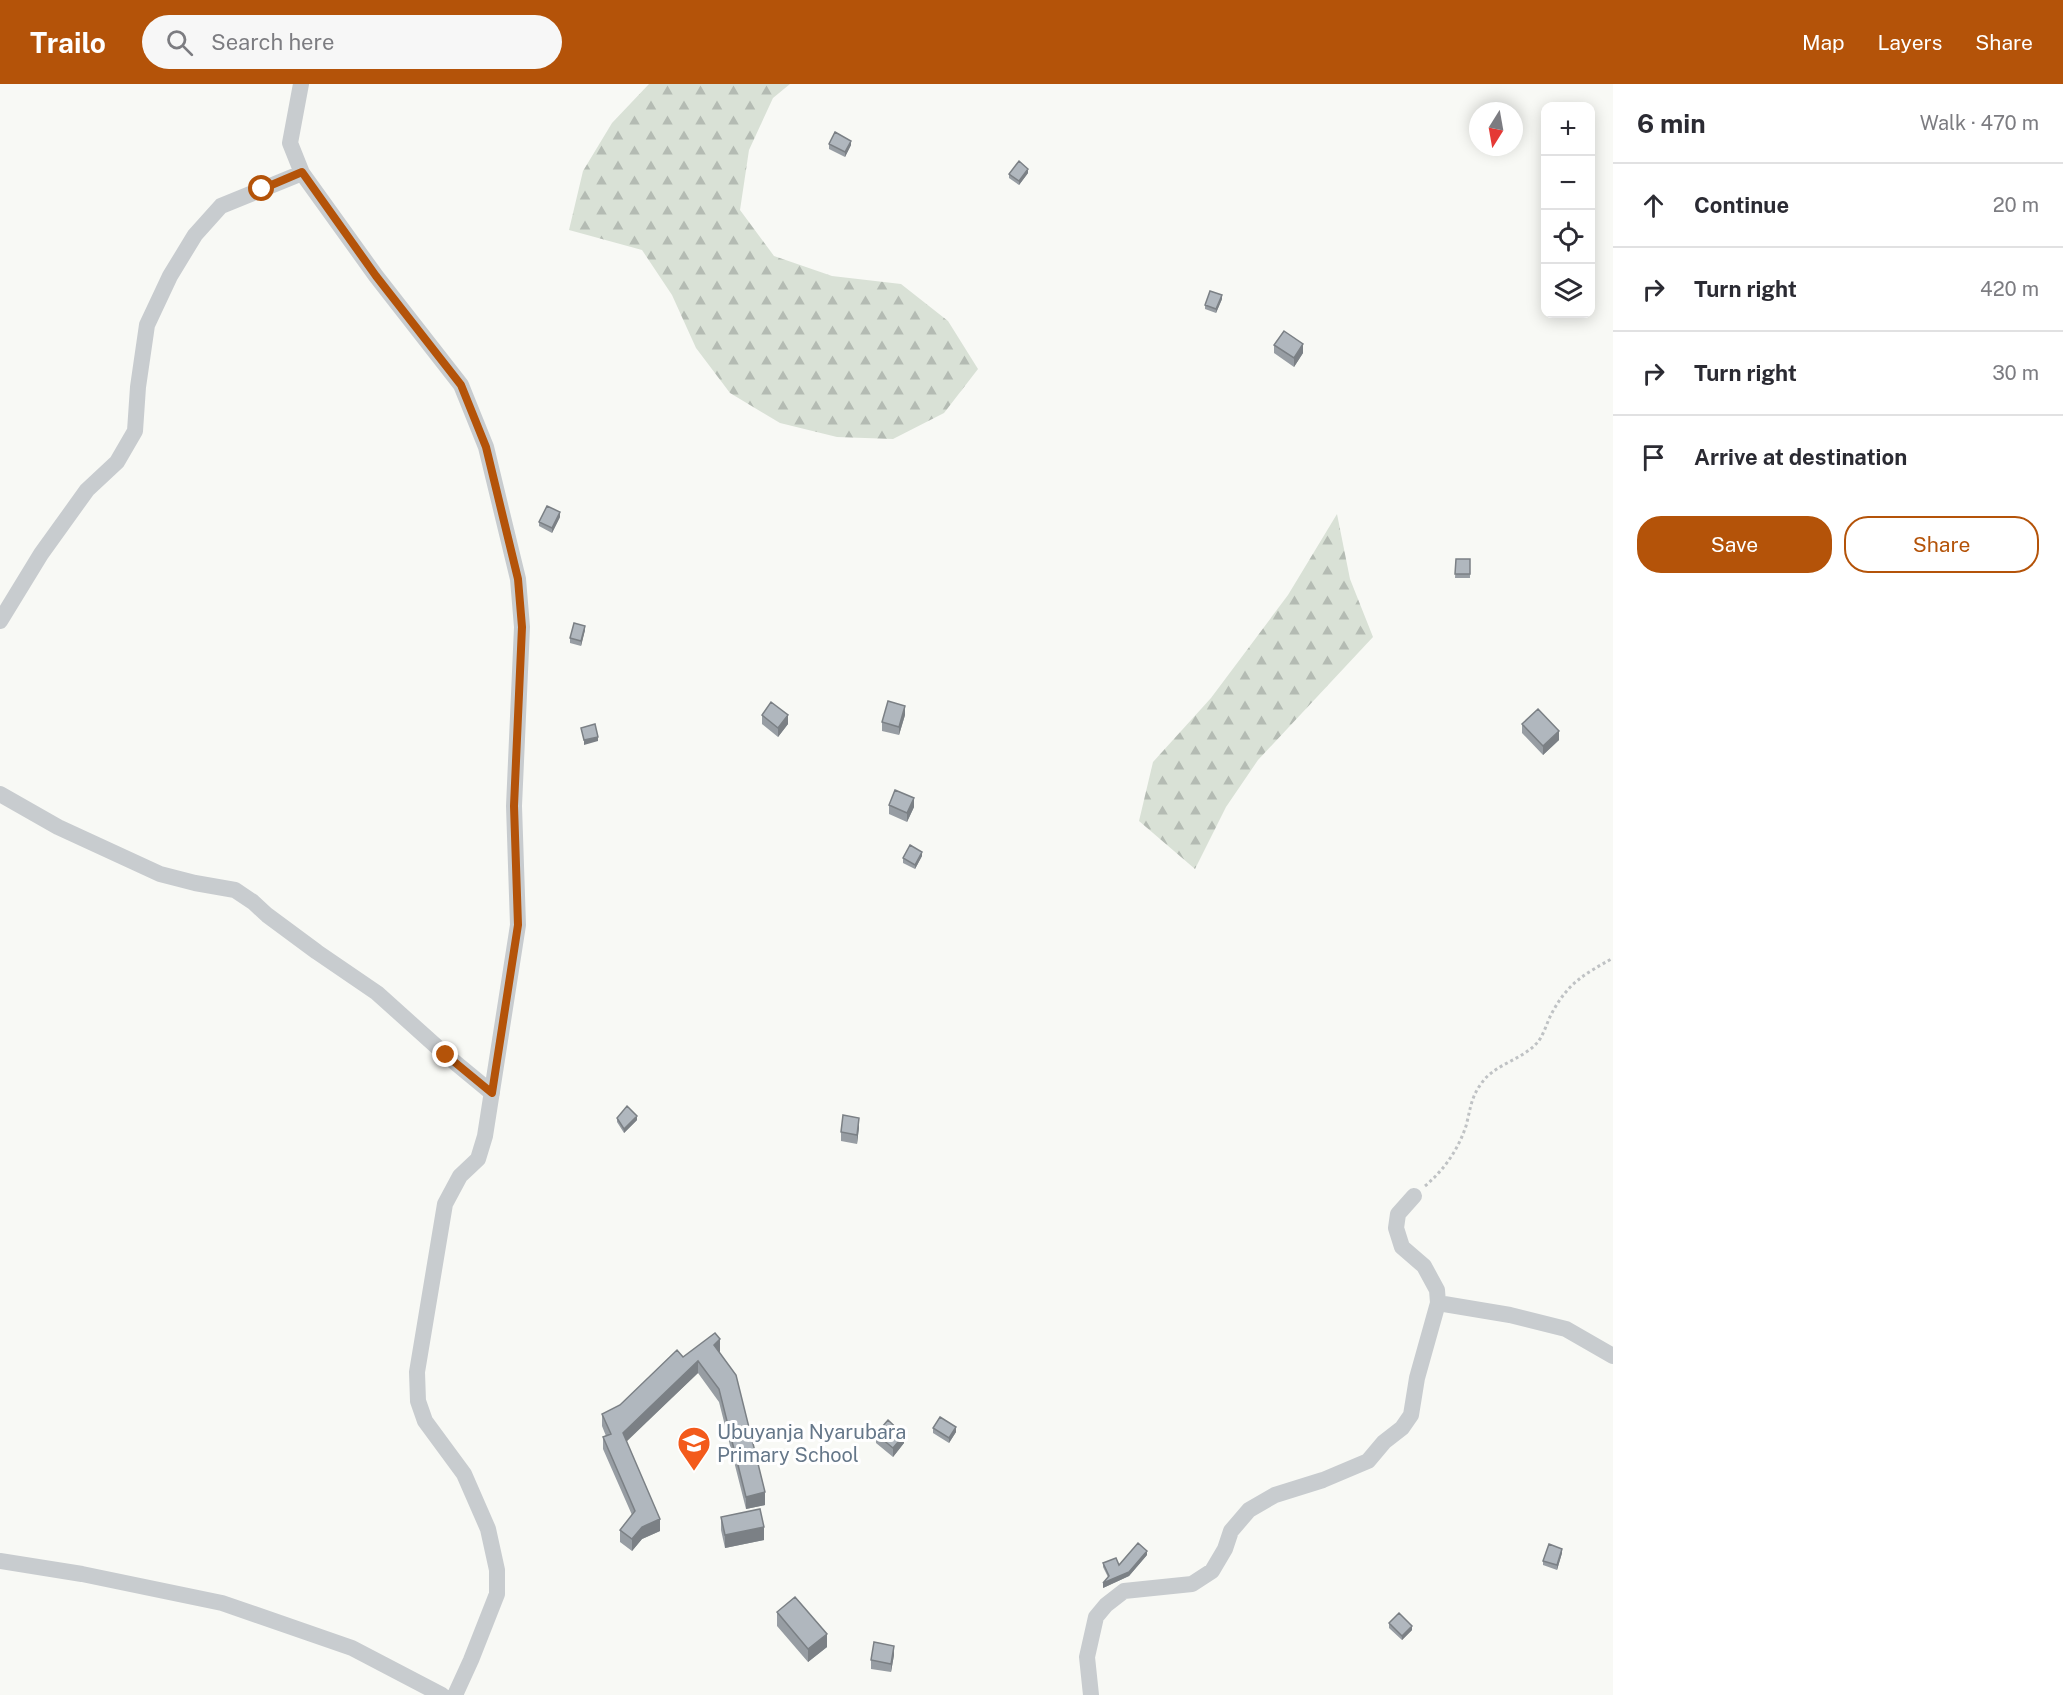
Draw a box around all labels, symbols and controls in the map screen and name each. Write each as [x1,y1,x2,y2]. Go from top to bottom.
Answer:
search box [142,15,562,69]
text: Trailo [30,26,106,59]
icon: search [163,26,196,59]
text: Search here [211,29,334,55]
text: Map [1802,30,1845,55]
text: Layers [1878,30,1942,55]
text: Share [1975,30,2033,55]
north arrow [1469,102,1523,156]
map controls [1541,102,1595,318]
button: + [1541,102,1595,156]
text: 6 min [1637,108,1706,139]
text: Walk · 470 m [1920,111,2039,135]
button: − [1541,156,1595,210]
route start [248,175,274,201]
icon: ahead [1637,189,1670,222]
text: Continue [1694,192,1789,218]
text: 20 m [1993,193,2039,217]
button: locate [1541,210,1595,264]
button: layers [1541,264,1595,318]
icon: right [1637,273,1670,306]
text: Turn right [1694,276,1797,302]
text: 420 m [1980,277,2039,301]
icon: right [1637,357,1670,390]
text: Turn right [1694,360,1797,386]
text: 30 m [1992,361,2039,385]
icon: arrive [1637,441,1670,474]
text: Arrive at destination [1694,444,1907,470]
button: Save [1637,516,1832,573]
button: Share [1844,516,2039,573]
route end [432,1041,458,1067]
place label: Ubuyanja Nyarubara Primary School [717,1420,906,1467]
school or university icon: Ubuyanja Nyarubara Primary School [676,1425,712,1472]

